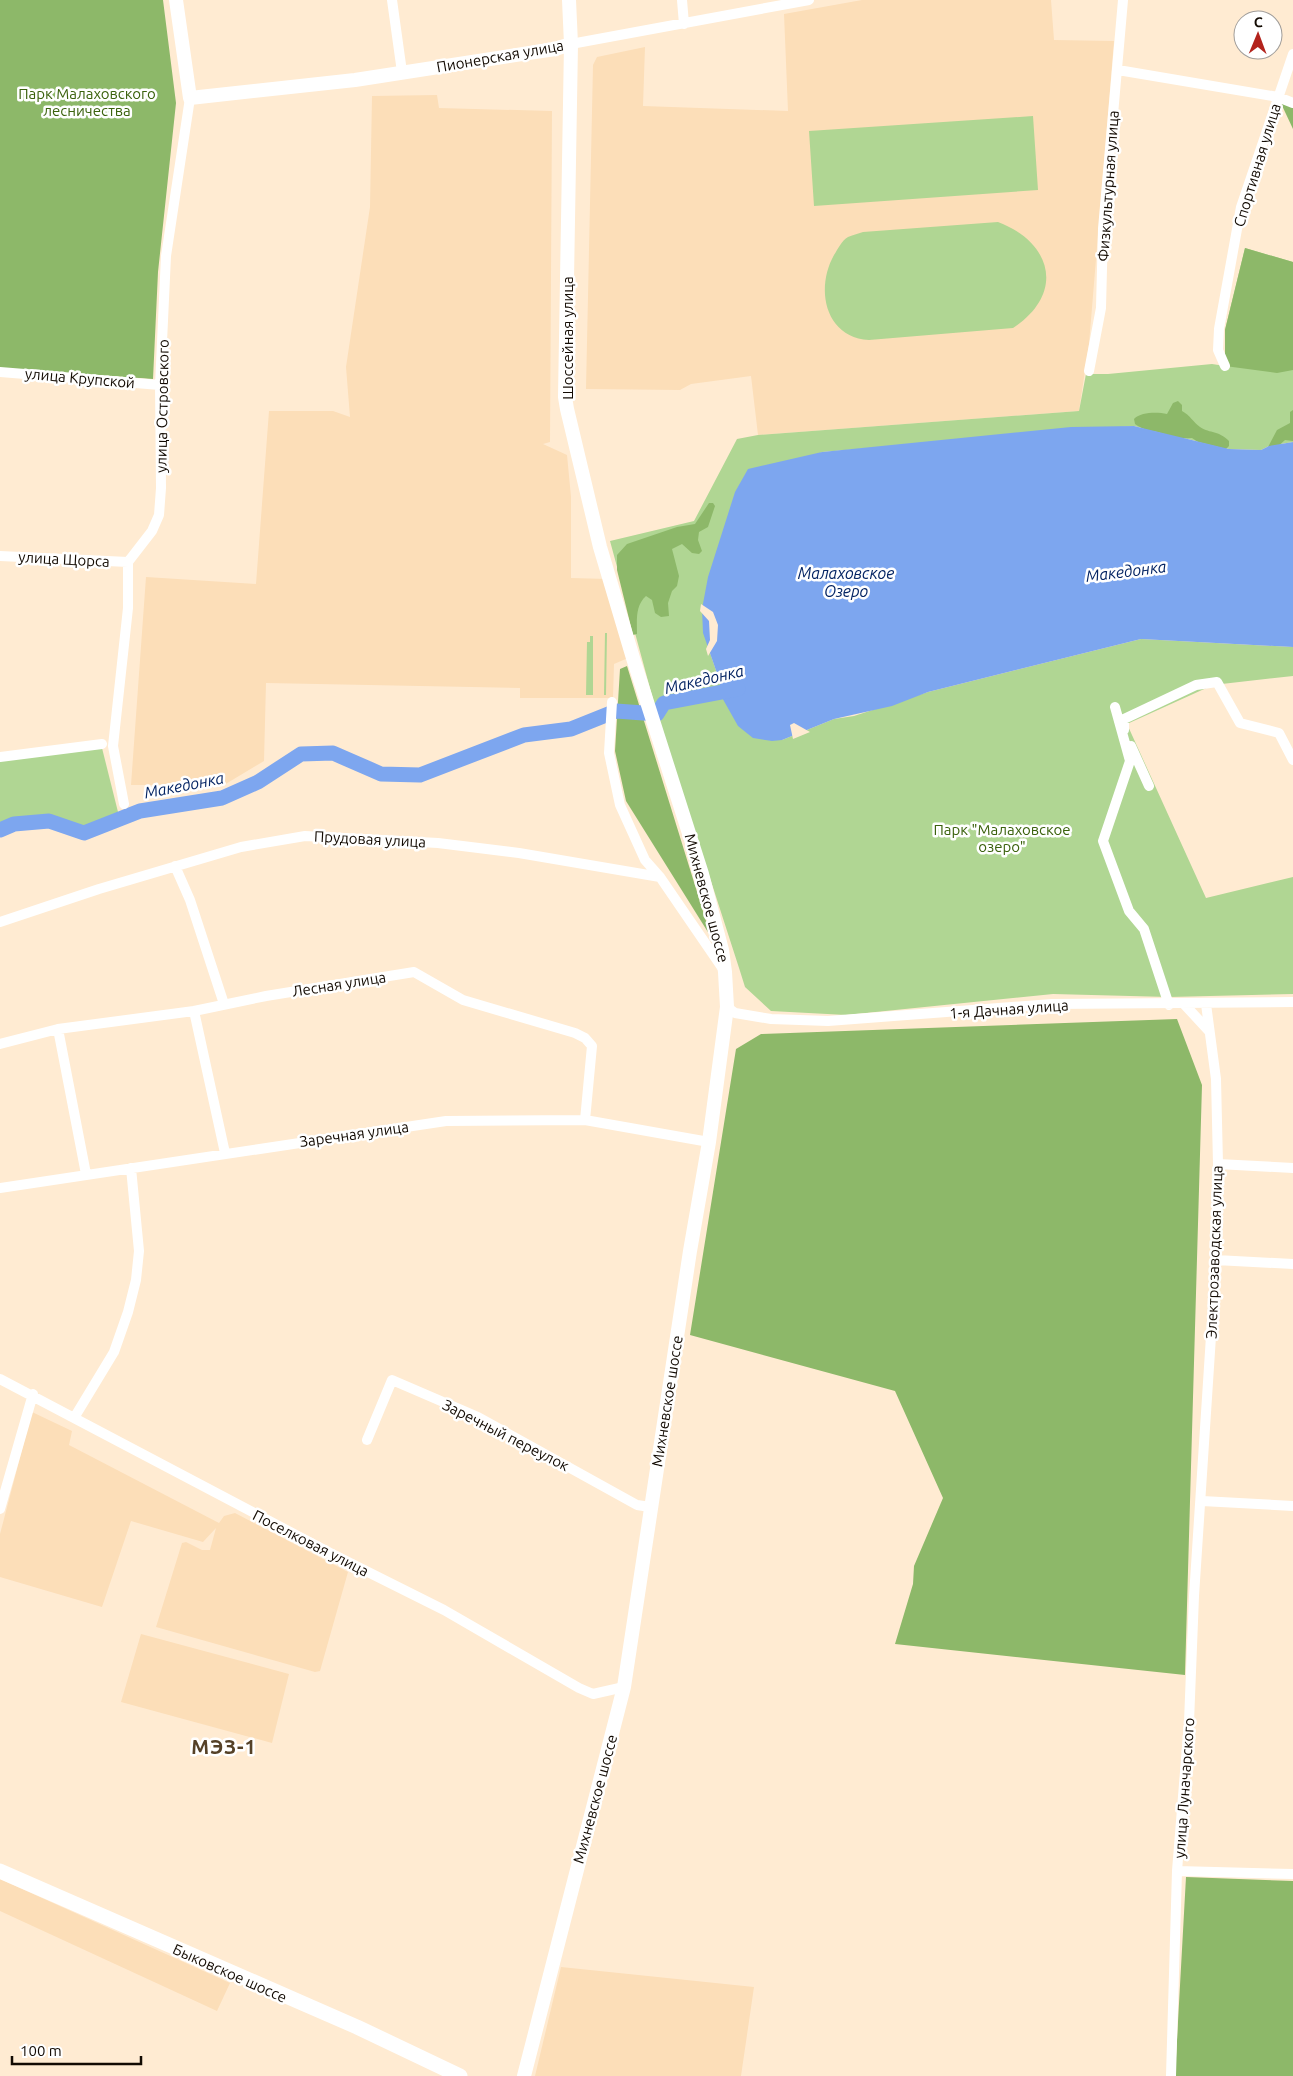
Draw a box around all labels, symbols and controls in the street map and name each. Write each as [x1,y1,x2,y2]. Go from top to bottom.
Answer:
north arrow [1233,10,1283,60]
text: С [1254,14,1263,30]
street label: Пионерская улица [435,36,565,76]
park label: Парк Малаховского лесничества [18,85,156,119]
street label: Спортивная улица [1230,101,1284,229]
street label: Физкультурная улица [1094,110,1122,262]
street label: Шоссейная улица [559,276,576,400]
street label: улица Островского [152,339,172,473]
street label: улица Крупской [24,365,136,391]
street label: улица Щорса [18,548,110,570]
water label: Македонка [1085,557,1168,585]
water label: Малаховское Озеро [798,564,894,600]
water label: Македонка [663,661,746,697]
water label: Македонка [143,768,226,802]
park label: Парк "Малаховское озеро" [933,821,1071,855]
street label: Прудовая улица [314,828,426,850]
street label: Михневское шоссе [682,832,732,964]
street label: Лесная улица [291,968,387,1000]
street label: 1-я Дачная улица [949,996,1069,1022]
street label: Заречная улица [298,1118,410,1150]
street label: Электрозаводская улица [1202,1165,1226,1339]
street label: Михневское шоссе [648,1334,686,1468]
street label: Заречный переулок [440,1396,572,1474]
street label: Поселковая улица [250,1506,372,1580]
street label: улица Луначарского [1171,1717,1197,1859]
street label: Михневское шоссе [570,1733,620,1865]
district label: МЭЗ-1 [191,1735,257,1758]
street label: Быковское шоссе [170,1940,290,2006]
scale bar [12,2034,141,2066]
text: 100 m [20,2042,62,2059]

